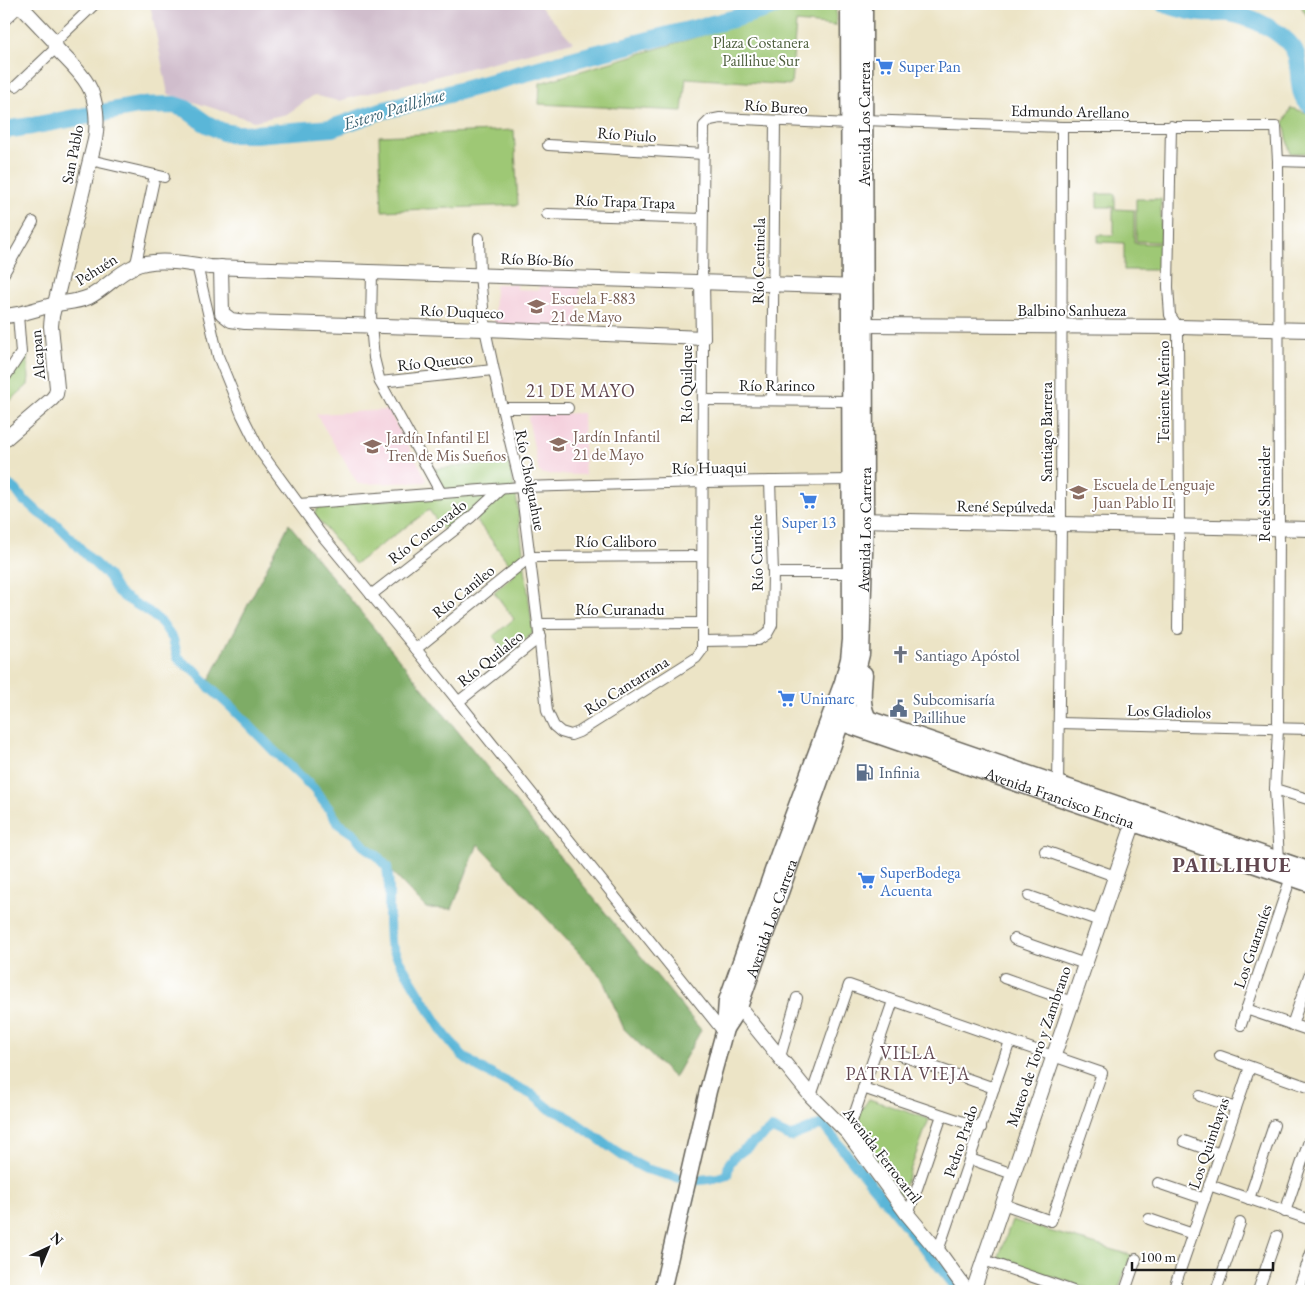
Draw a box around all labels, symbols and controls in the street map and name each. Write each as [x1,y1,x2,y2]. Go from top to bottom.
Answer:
park label: Plaza Costanera Paillihue Sur [713,32,810,71]
supermarket icon: Super Pan [875,56,895,76]
place label: Super Pan [899,56,961,77]
street label: Avenida Los Carrera [854,61,875,187]
water label: Estero Paillihue [339,82,448,135]
street label: Río Bureo [744,94,808,119]
street label: Edmundo Arellano [1011,100,1129,123]
street label: Río Piulo [597,122,657,147]
street label: San Pablo [56,123,89,185]
street label: Río Trapa Trapa [575,189,676,214]
street label: Río Centinela [747,217,770,304]
street label: Pehuén [71,248,122,290]
street label: Río Bío-Bío [500,248,574,271]
place label: Escuela F-883 21 de Mayo [551,288,636,327]
school or university icon: Escuela F-883 21 de Mayo [527,297,547,317]
street label: Río Duqueco [420,300,504,323]
street label: Balbino Sanhueza [1018,300,1127,321]
street label: Alcapan [25,328,50,382]
street label: Teniente Merino [1153,341,1174,443]
street label: Río Quilque [676,345,697,423]
street label: Río Queuco [396,347,474,376]
street label: Río Rarinco [739,375,815,396]
district label: 21 DE MAYO [526,379,636,402]
street label: Santiago Barrera [1036,381,1057,482]
place label: Jardín Infantil 21 de Mayo [571,426,660,465]
place label: Jardín Infantil El Tren de Mis Sueños [384,427,506,466]
street label: Río Cholguahue [510,428,551,532]
school or university icon: Jardín Infantil 21 de Mayo [549,435,569,455]
school or university icon: Jardín Infantil El Tren de Mis Sueños [362,436,382,456]
street label: René Schneider [1254,445,1275,542]
street label: Río Huaqui [671,456,747,479]
street label: Avenida Los Carrera [853,466,876,593]
place label: Escuela de Lenguaje Juan Pablo II [1091,474,1215,513]
school or university icon: Escuela de Lenguaje Juan Pablo II [1069,483,1089,503]
supermarket icon: Super 13 [799,491,819,511]
street label: Río Corcovado [384,494,471,569]
street label: René Sepúlveda [956,495,1054,518]
place label: Super 13 [782,512,836,533]
street label: Río Curiche [745,515,768,591]
street label: Río Caliboro [575,531,657,552]
street label: Río Canileo [428,560,499,623]
street label: Río Curanadu [575,599,665,620]
street label: Río Quilaleo [453,625,528,691]
church icon: Santiago Apóstol [891,645,911,665]
place label: Santiago Apóstol [915,645,1020,666]
street label: Río Cantarrana [580,651,673,720]
supermarket icon: Unimarc [776,688,796,708]
place label: Unimarc [800,688,855,709]
place label: Subcomisaría Paillihue [913,689,995,728]
public building icon: Subcomisaría Paillihue [889,698,909,718]
street label: Los Gladiolos [1127,700,1211,723]
fuel station icon: Infinia [855,762,875,782]
place label: Infinia [879,762,921,783]
street label: Avenida Francisco Encina [981,762,1138,834]
district label: PAILLIHUE [1172,851,1292,878]
street label: Avenida Los Carrera [740,856,802,982]
place label: SuperBodega Acuenta [879,862,961,901]
supermarket icon: SuperBodega Acuenta [856,871,876,891]
street label: Los Guaraníes [1228,901,1277,991]
street label: Mateo de Toro y Zambrano [1001,963,1076,1129]
district label: VILLA PATRIA VIEJA [845,1041,971,1085]
street label: Los Quimbayas [1183,1095,1234,1192]
street label: Avenida Ferrocarril [838,1102,927,1208]
street label: Pedro Prado [938,1102,983,1180]
north arrow [22,1222,72,1272]
text: N [47,1228,68,1250]
scale bar [1132,1240,1274,1272]
text: 100 m [1140,1247,1177,1266]

